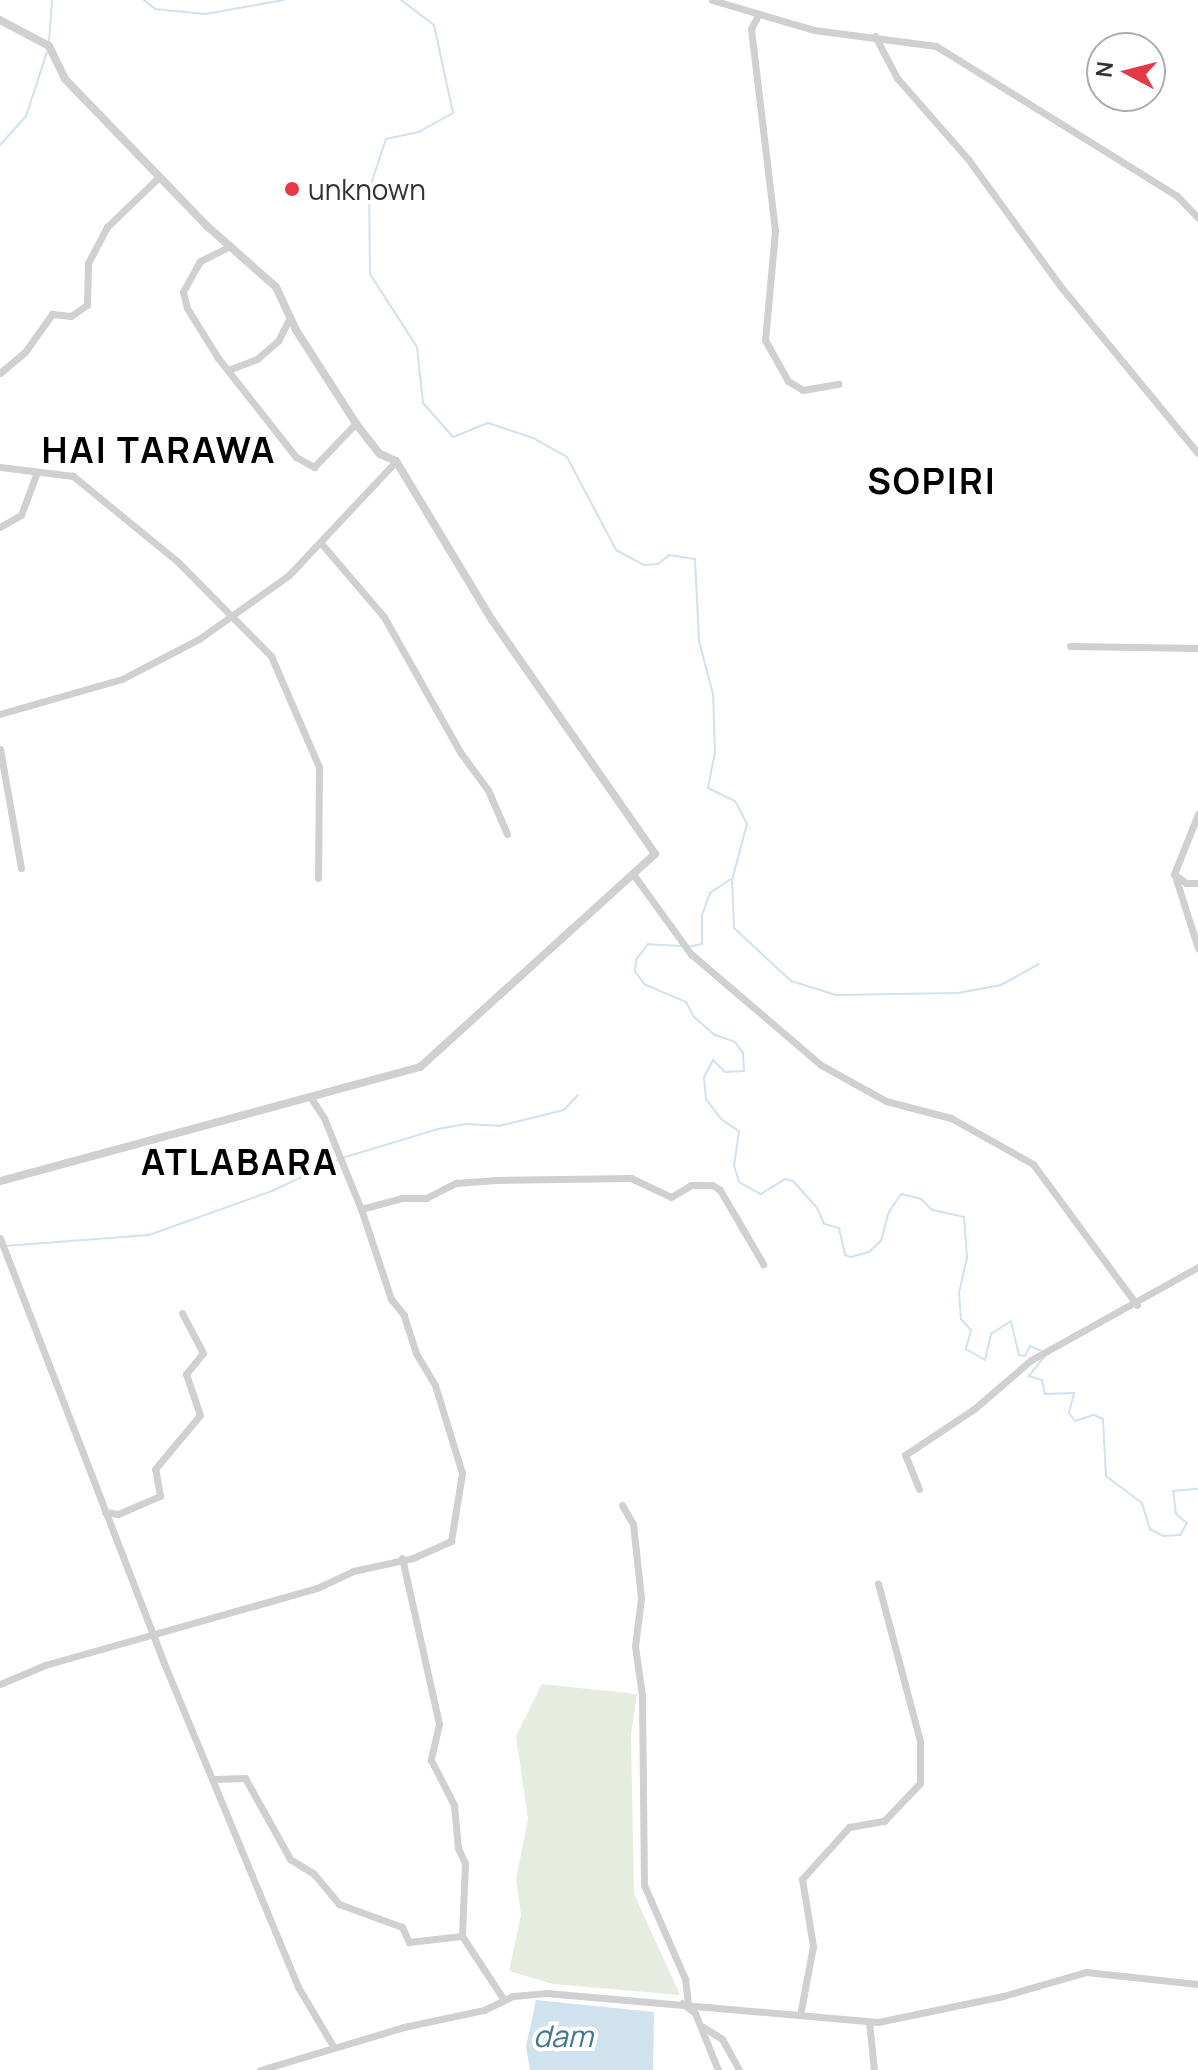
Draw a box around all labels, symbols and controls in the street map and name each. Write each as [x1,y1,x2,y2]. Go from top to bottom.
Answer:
north arrow [1086,32,1166,112]
text: N [1088,60,1120,79]
place label: unknown [308,172,426,206]
marker: unknown [283,180,301,198]
district label: HAI TARAWA [42,428,276,472]
district label: SOPIRI [867,459,997,503]
district label: ATLABARA [141,1140,339,1184]
water label: dam [533,2018,593,2054]

